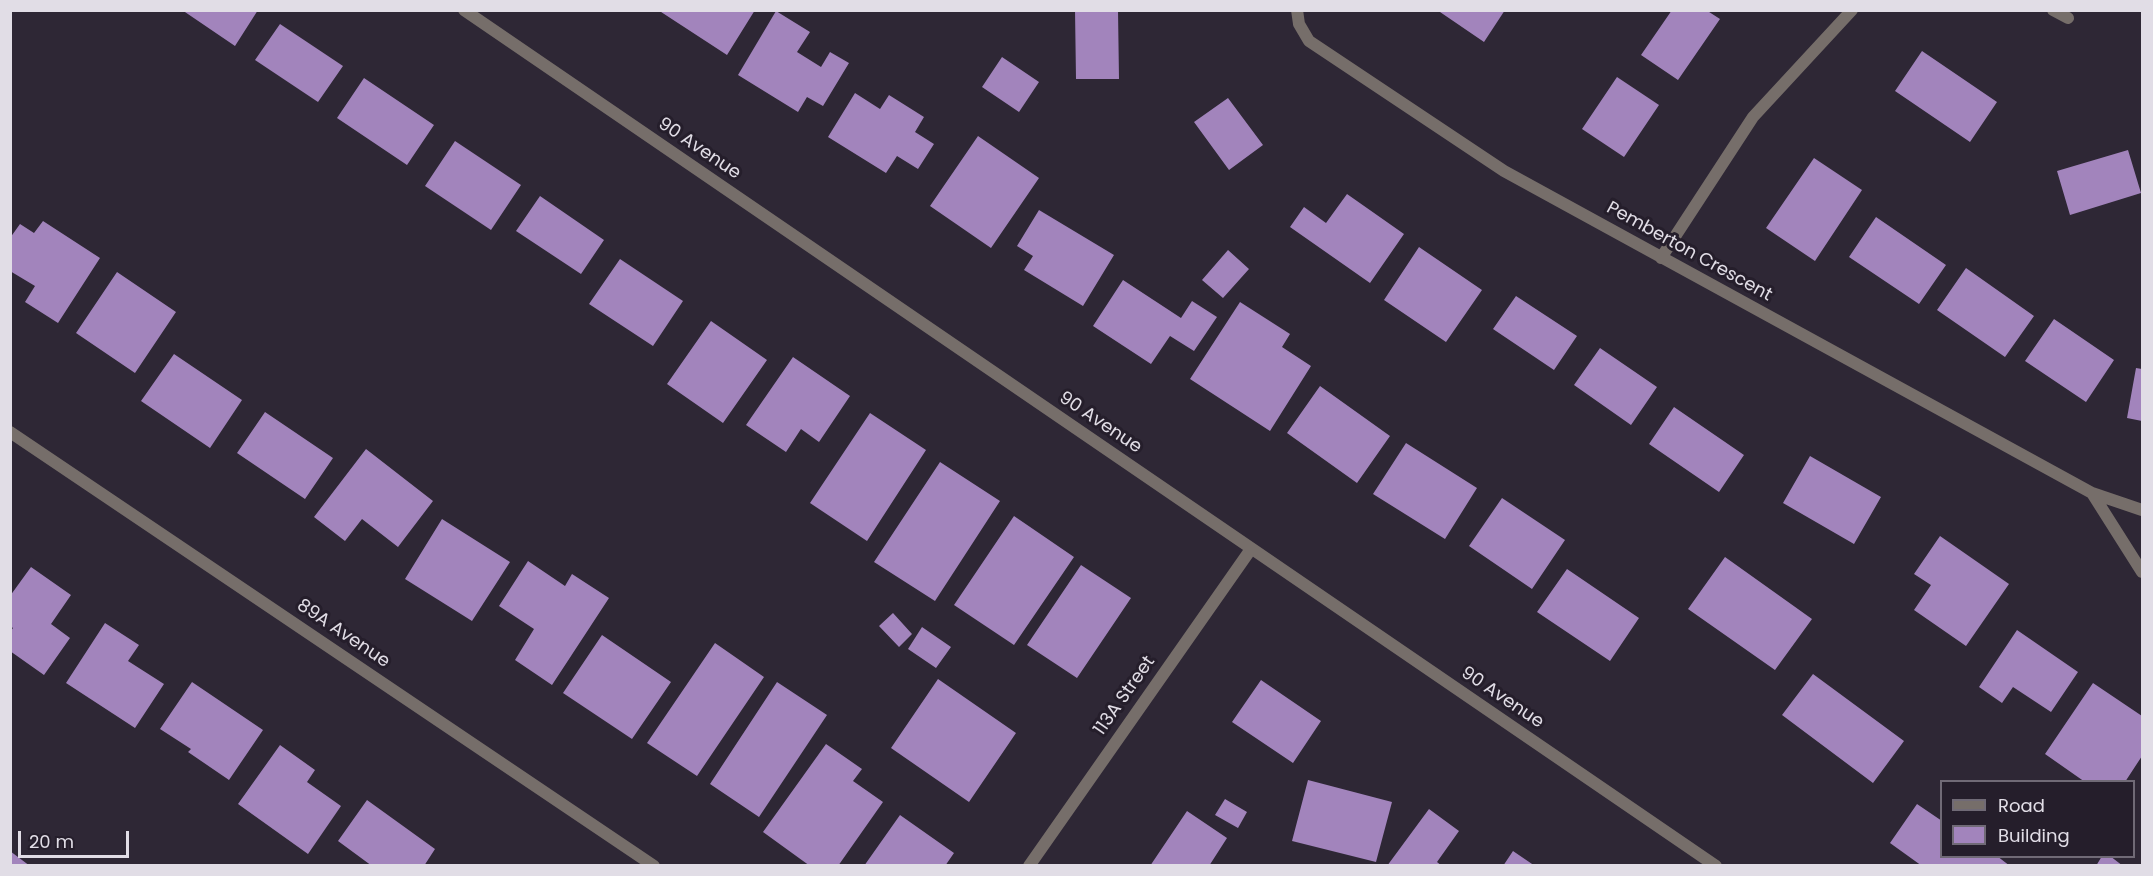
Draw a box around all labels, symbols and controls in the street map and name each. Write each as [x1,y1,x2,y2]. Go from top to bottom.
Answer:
street label: 90 Avenue [654,113,744,185]
street label: Pemberton Crescent [1602,197,1776,307]
street label: 90 Avenue [1055,387,1145,459]
street label: 89A Avenue [293,595,393,673]
street label: 113A Street [1090,652,1160,740]
street label: 90 Avenue [1457,662,1547,734]
legend [1940,780,2135,858]
text: Road [1998,793,2045,818]
scale bar [21,819,132,857]
text: Building [1998,823,2070,848]
text: 20 m [29,829,74,854]

